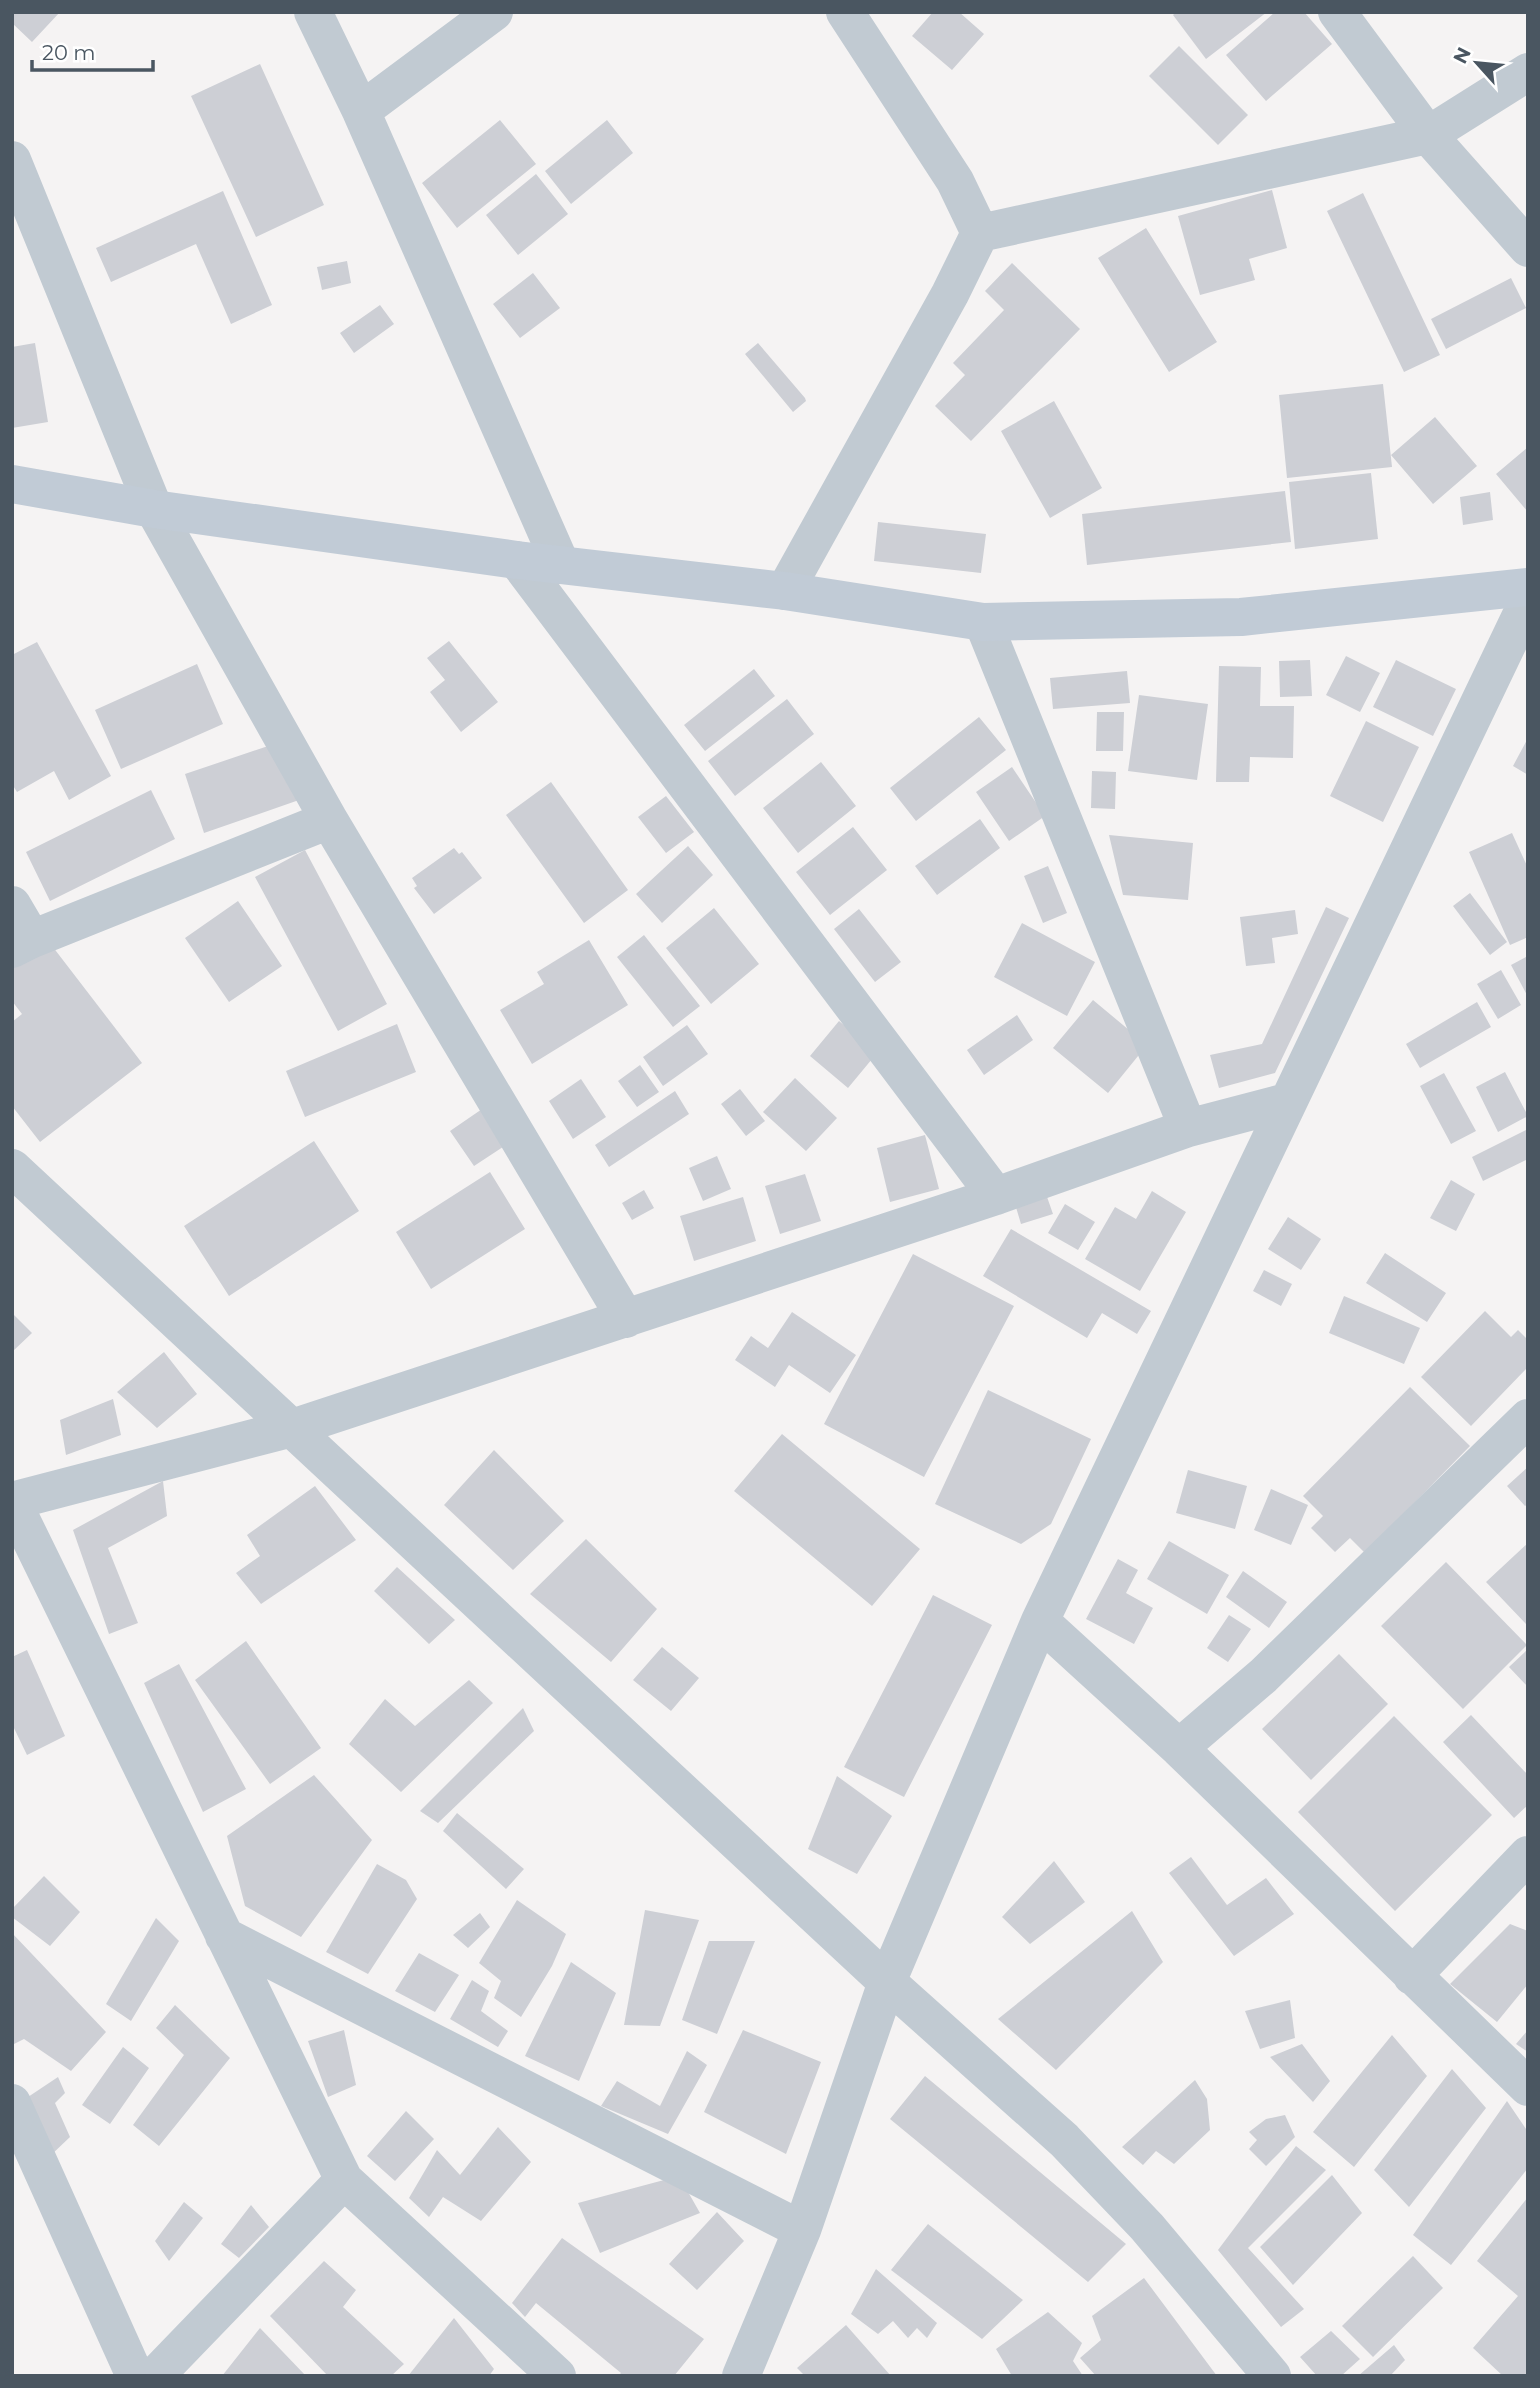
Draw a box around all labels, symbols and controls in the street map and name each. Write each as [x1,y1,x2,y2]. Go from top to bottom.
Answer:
scale bar [32,28,152,72]
north arrow [1442,28,1512,98]
text: 20 m [42,40,96,65]
text: N [1449,43,1476,68]

